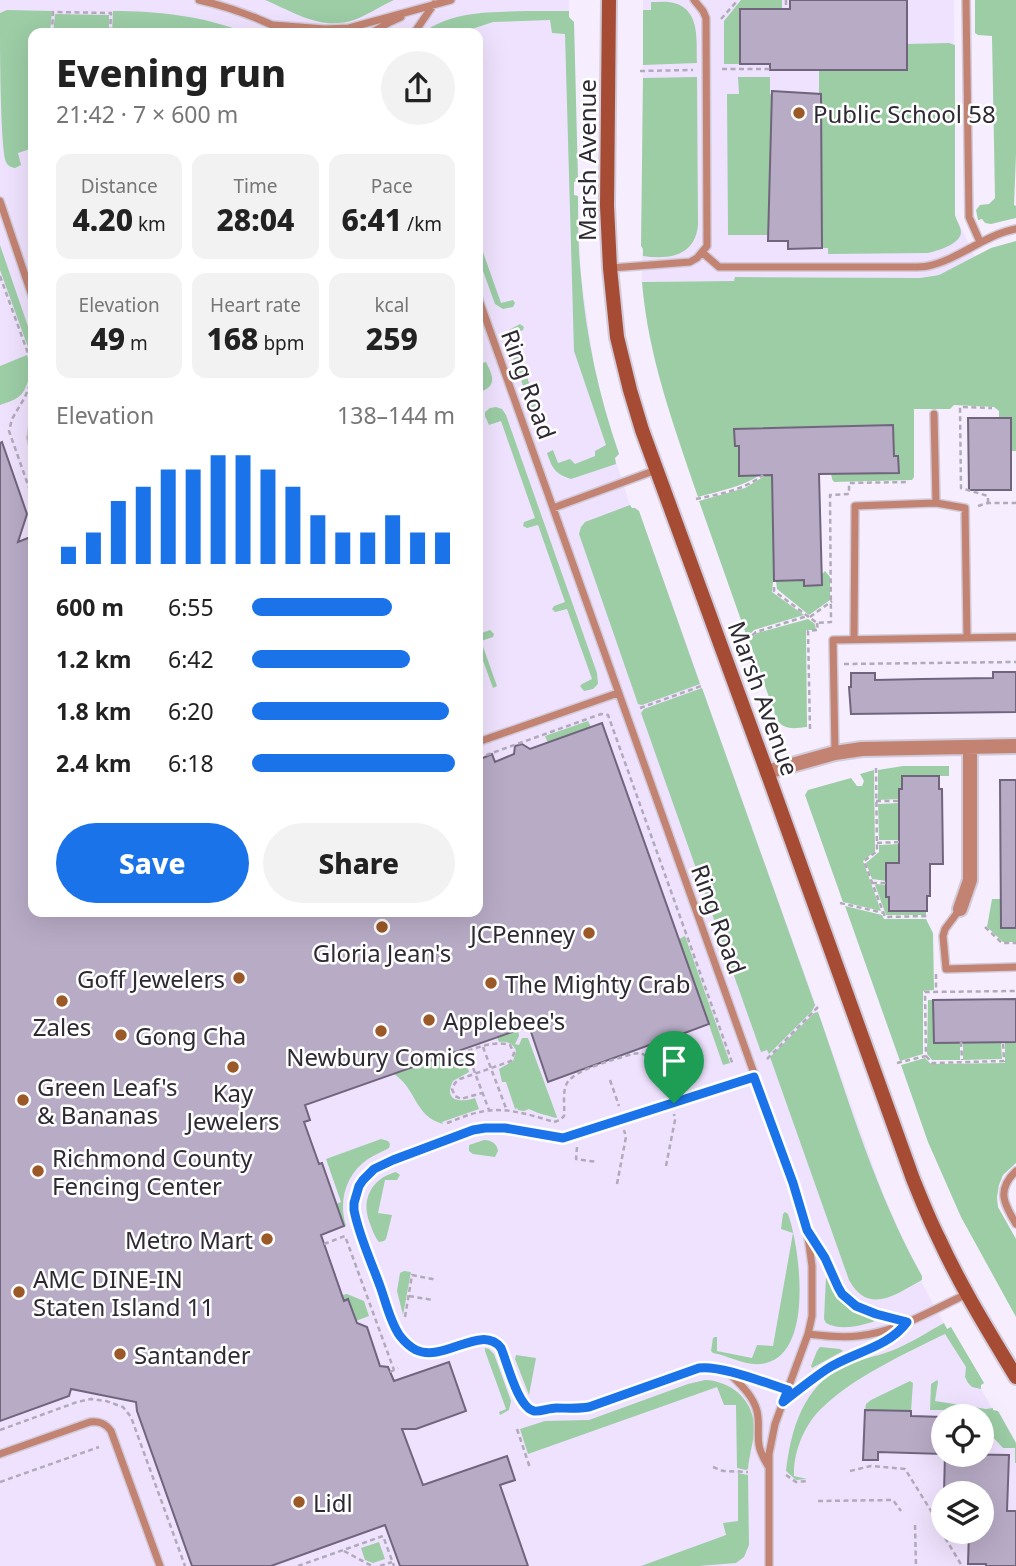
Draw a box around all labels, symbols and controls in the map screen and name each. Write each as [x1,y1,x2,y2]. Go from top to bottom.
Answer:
text: Evening run [56,46,286,98]
button: share [381,51,455,125]
street label: Marsh Avenue [570,79,603,241]
place label: Public School 58 [813,97,996,130]
text: 21:42 · 7 × 600 m [56,98,238,130]
marker: Public School 58 [791,105,807,121]
text: Distance [81,173,158,199]
text: Time [234,173,277,199]
text: Pace [371,173,413,199]
text: 4.20 [72,199,133,240]
text: 28:04 [217,199,294,240]
text: 6:41 [342,199,402,240]
text: km [133,211,166,237]
text: /km [402,211,442,237]
text: Elevation [79,292,160,318]
text: Heart rate [210,292,301,318]
text: kcal [374,292,409,318]
text: 49 [90,318,125,359]
text: 168 [206,318,258,359]
text: 259 [366,318,418,359]
street label: Ring Road [494,325,564,443]
text: m [125,330,148,356]
text: bpm [258,330,305,356]
text: Elevation [56,399,154,431]
text: 138–144 m [337,399,455,431]
text: 600 m [56,591,124,623]
text: 6:55 [168,591,214,623]
street label: Marsh Avenue [721,616,807,780]
text: 1.2 km [56,643,131,675]
text: 6:42 [168,643,214,675]
text: 1.8 km [56,695,131,727]
text: 6:20 [168,695,214,727]
text: 2.4 km [56,747,131,779]
text: 6:18 [168,747,214,779]
button: Save [56,823,249,903]
button: Share [263,823,455,903]
street label: Ring Road [684,860,754,978]
place label: JCPenney [468,917,576,950]
marker: Gloria Jean's [374,919,390,935]
marker: JCPenney [581,925,597,941]
place label: Gloria Jean's [313,936,451,969]
place label: Goff Jewelers [77,962,225,995]
place label: The Mighty Crab [505,967,690,1000]
marker: Goff Jewelers [231,970,247,986]
marker: The Mighty Crab [483,975,499,991]
marker: Zales [54,993,70,1009]
place label: Applebee's [443,1004,565,1037]
place label: Zales [33,1010,91,1043]
marker: Applebee's [421,1012,437,1028]
place label: Gong Cha [135,1019,246,1052]
marker: Newbury Comics [373,1023,389,1039]
marker: Gong Cha [113,1027,129,1043]
pin [644,1031,704,1103]
place label: Newbury Comics [286,1040,476,1073]
icon: arrive [655,1042,693,1080]
marker: Kay Jewelers [225,1059,241,1075]
place label: Green Leaf's & Bananas [37,1070,178,1131]
place label: Kay Jewelers [184,1076,280,1137]
marker: Green Leaf's & Bananas [15,1092,31,1108]
place label: Richmond County Fencing Center [52,1141,253,1202]
marker: Richmond County Fencing Center [30,1163,46,1179]
place label: Metro Mart [125,1223,253,1256]
marker: Metro Mart [259,1231,275,1247]
place label: AMC DINE-IN Staten Island 11 [33,1262,214,1323]
marker: AMC DINE-IN Staten Island 11 [11,1284,27,1300]
place label: Santander [134,1338,251,1371]
marker: Santander [112,1346,128,1362]
map controls [931,1404,994,1544]
button: locate [931,1404,994,1467]
button: layers [931,1481,994,1544]
place label: Lidl [313,1486,353,1519]
marker: Lidl [291,1494,307,1510]

